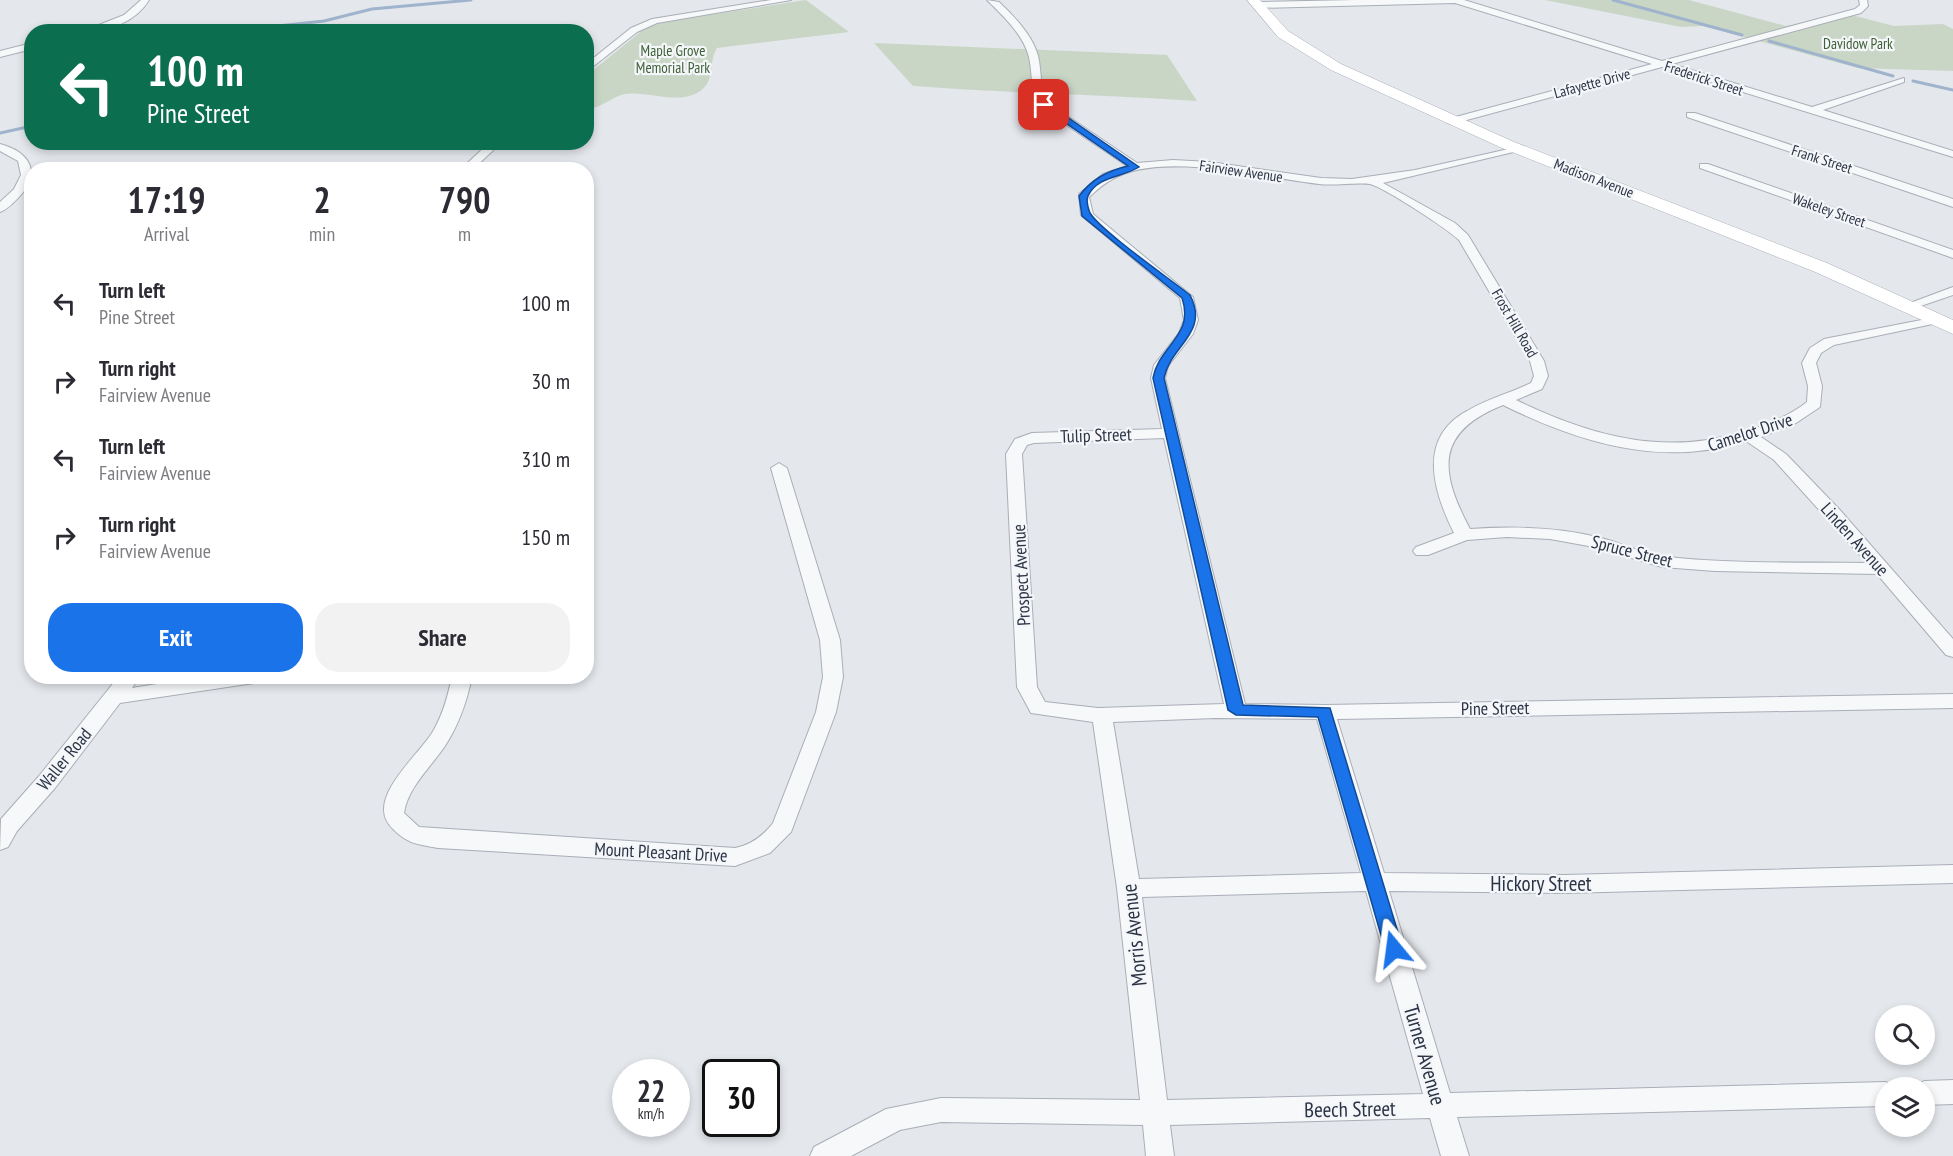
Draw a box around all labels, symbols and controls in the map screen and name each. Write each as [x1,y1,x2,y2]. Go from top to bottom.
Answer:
park label: Davidow Park [1823,34,1893,53]
park label: Maple Grove Memorial Park [636,41,710,77]
text: 100 m [147,43,244,98]
icon: left [48,48,126,126]
street label: Frederick Street [1662,56,1746,100]
street label: Lafayette Drive [1552,64,1632,102]
pin [1018,79,1069,130]
icon: arrive [1027,88,1060,121]
text: Pine Street [147,96,250,130]
street label: Frank Street [1789,140,1855,178]
street label: Madison Avenue [1551,154,1637,202]
street label: Fairview Avenue [1198,156,1284,186]
text: 17:19 [128,176,205,223]
text: 2 [313,176,331,223]
text: 790 [439,176,490,223]
street label: Wakeley Street [1790,189,1868,231]
text: Arrival [144,221,189,247]
text: min [309,221,335,247]
text: m [458,221,471,247]
text: Turn left [99,276,165,304]
street label: Frost Hill Road [1488,285,1542,361]
icon: left [48,287,81,320]
text: 100 m [521,289,570,317]
text: Pine Street [99,304,175,330]
text: Turn right [99,354,176,382]
icon: right [48,365,81,398]
text: 30 m [531,367,570,395]
text: Fairview Avenue [99,382,211,408]
street label: Camelot Drive [1705,407,1795,457]
street label: Tulip Street [1060,422,1132,448]
text: Turn left [99,432,165,460]
icon: left [48,443,81,476]
text: 310 m [521,445,570,473]
text: Fairview Avenue [99,460,211,486]
street label: Linden Avenue [1816,497,1894,581]
text: Turn right [99,510,176,538]
icon: right [48,521,81,554]
text: 150 m [521,523,570,551]
street label: Prospect Avenue [1007,524,1035,626]
street label: Spruce Street [1589,530,1675,572]
text: Fairview Avenue [99,538,211,564]
button: Exit [48,603,303,672]
button: Share [315,603,570,672]
street label: Pine Street [1461,696,1529,720]
street label: Waller Road [32,723,96,795]
street label: Mount Pleasant Drive [594,837,728,867]
street label: Hickory Street [1490,870,1592,897]
street label: Morris Avenue [1115,883,1153,987]
position arrow [1362,917,1426,981]
street label: Turner Avenue [1398,1002,1452,1108]
map controls [1875,1005,1935,1137]
button: search [1875,1005,1935,1065]
speed limit sign: 30 [702,1059,780,1137]
text: 22 [637,1071,665,1110]
button: layers [1875,1077,1935,1137]
street label: Beech Street [1304,1095,1396,1123]
text: km/h [638,1104,664,1123]

